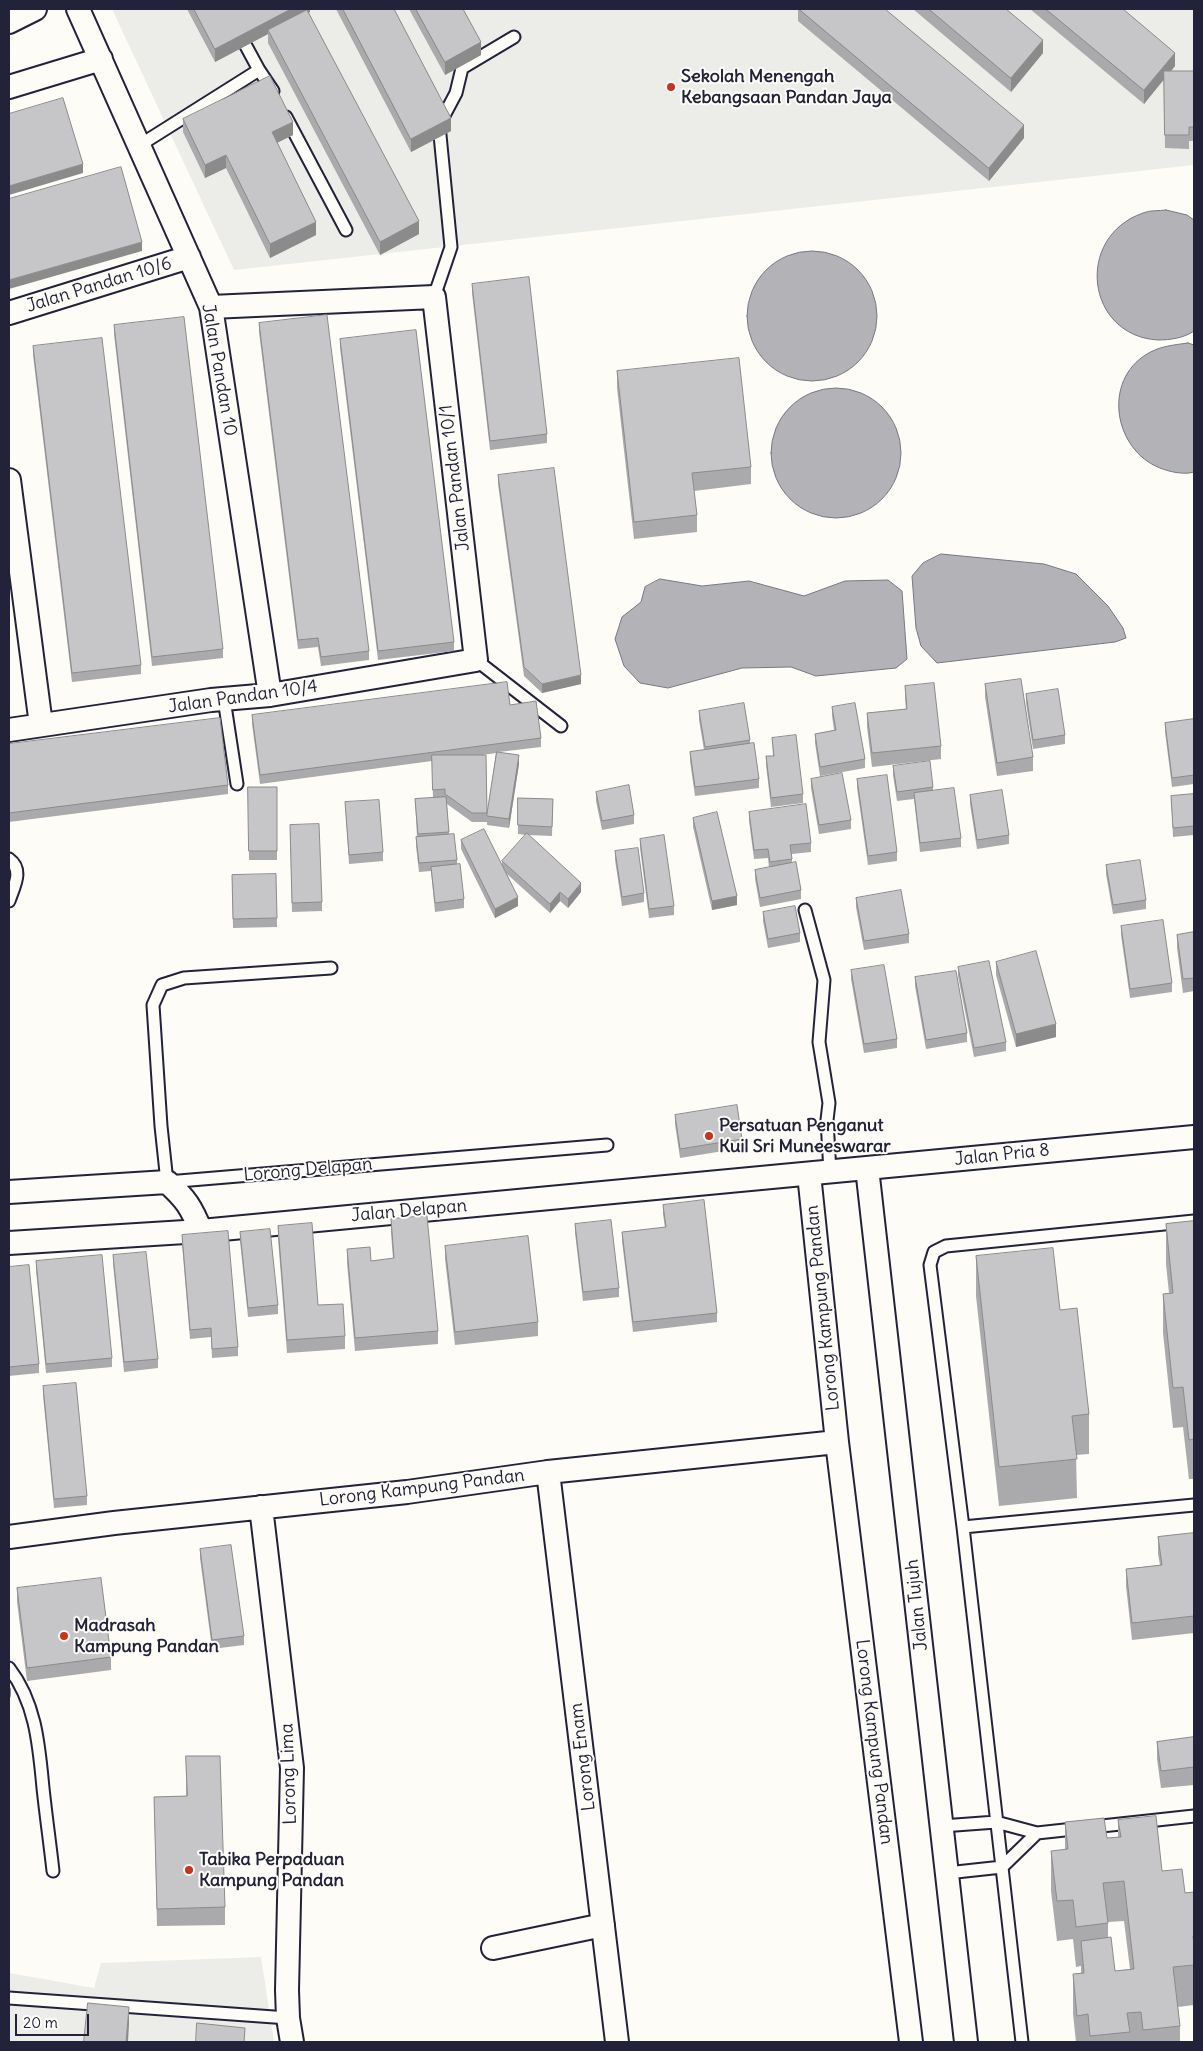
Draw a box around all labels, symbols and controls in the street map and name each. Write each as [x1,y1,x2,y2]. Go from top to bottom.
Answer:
place label: Sekolah Menengah Kebangsaan Pandan Jaya [681,66,892,108]
marker: Sekolah Menengah Kebangsaan Pandan Jaya [665,81,677,93]
street label: Jalan Pandan 10/6 [24,253,174,317]
street label: Jalan Pandan 10 [197,302,241,438]
street label: Jalan Pandan 10/1 [435,403,475,553]
street label: Jalan Pandan 10/4 [167,676,319,718]
place label: Persatuan Penganut Kuil Sri Muneeswarar [719,1115,891,1158]
marker: Persatuan Penganut Kuil Sri Muneeswarar [703,1130,715,1142]
street label: Jalan Pria 8 [953,1139,1051,1171]
street label: Lorong Delapan [243,1154,373,1186]
street label: Jalan Delapan [350,1195,468,1227]
street label: Lorong Kampung Pandan [801,1204,845,1412]
street label: Lorong Kampung Pandan [318,1465,526,1511]
street label: Jalan Tujuh [901,1558,933,1652]
place label: Madrasah Kampung Pandan [74,1615,219,1658]
marker: Madrasah Kampung Pandan [58,1630,70,1642]
street label: Lorong Kampung Pandan [851,1638,897,1846]
street label: Lorong Enam [566,1702,600,1812]
street label: Lorong Lima [276,1723,302,1825]
place label: Tabika Perpaduan Kampung Pandan [199,1849,344,1892]
marker: Tabika Perpaduan Kampung Pandan [183,1864,195,1876]
scale bar [18,2004,91,2036]
text: 20 m [23,2013,58,2032]

